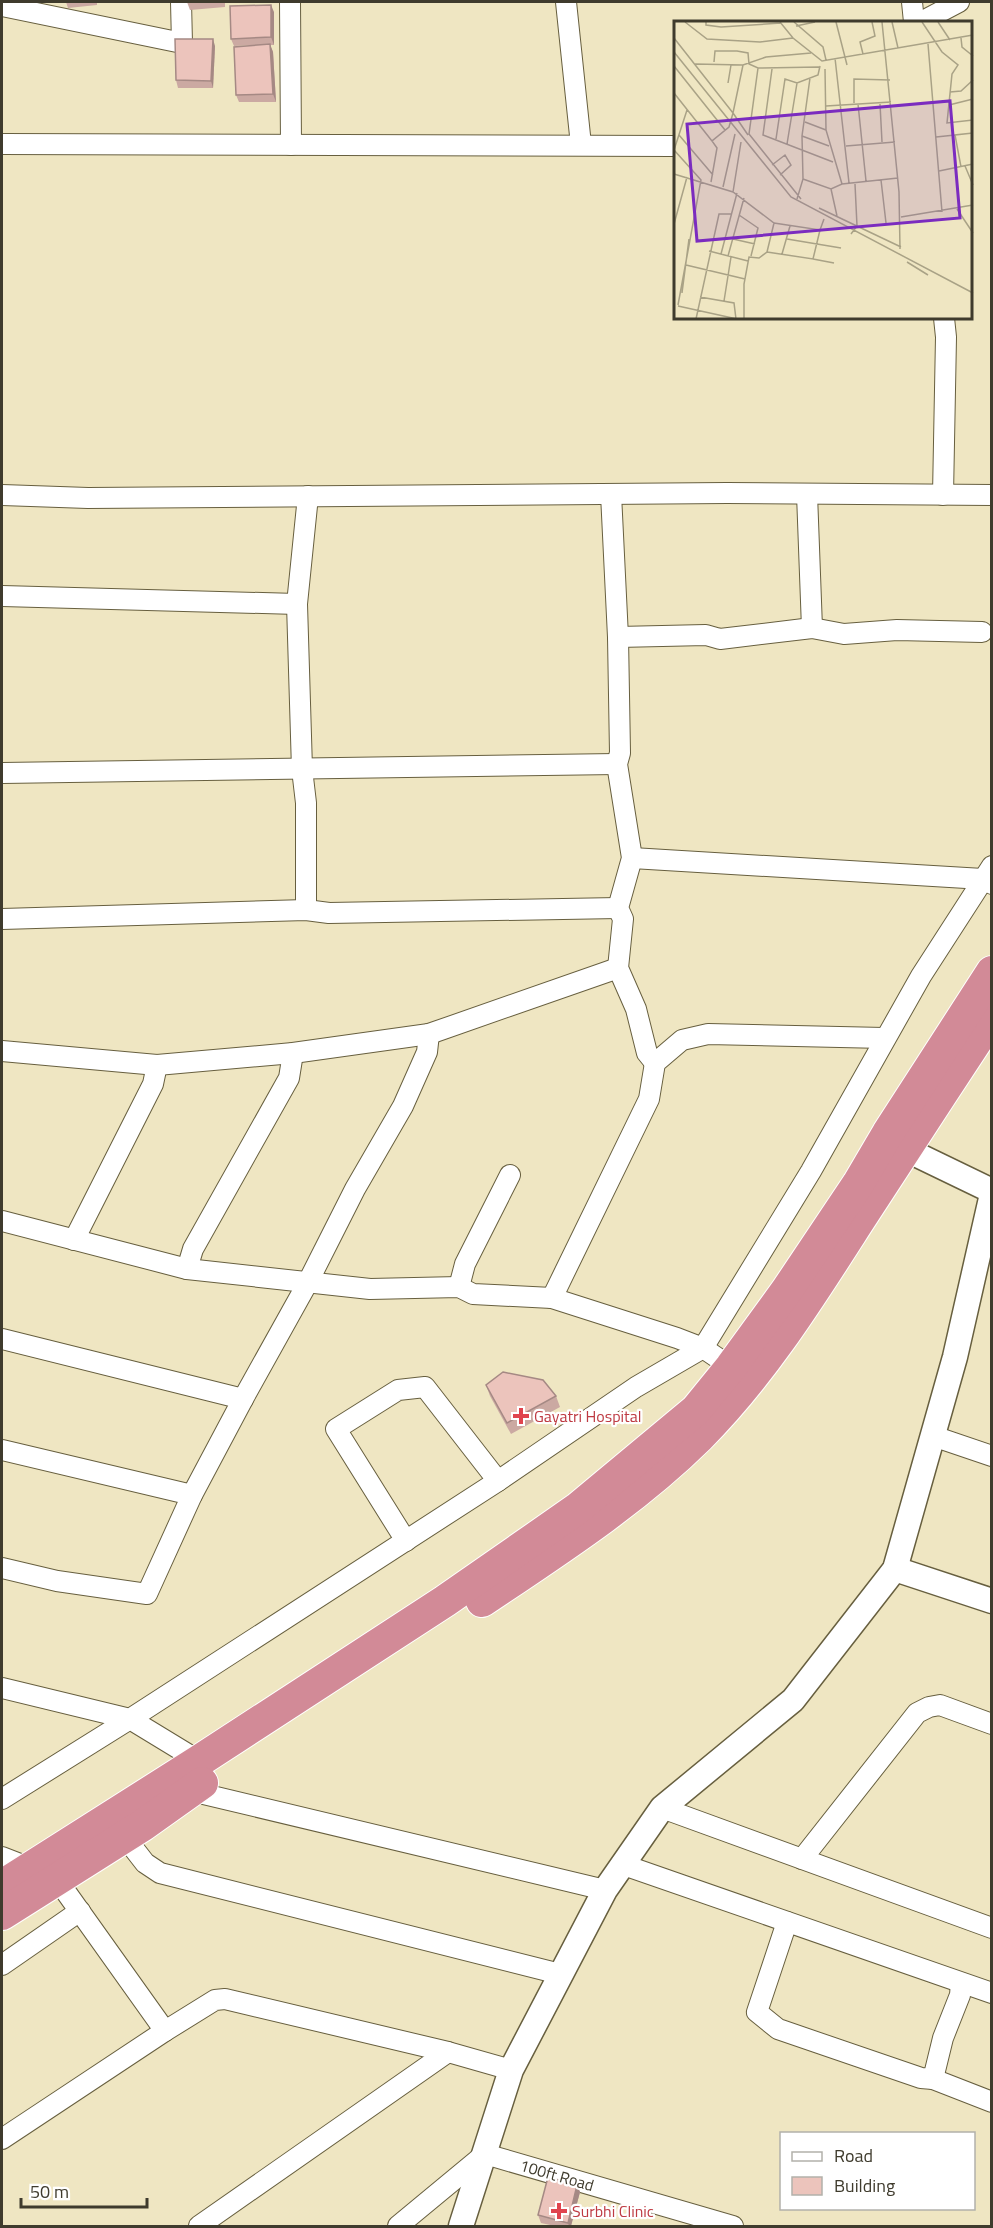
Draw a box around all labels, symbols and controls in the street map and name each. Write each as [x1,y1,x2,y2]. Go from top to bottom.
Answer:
inset map [674,21,972,320]
place label: Gayatri Hospital [534,1404,641,1428]
marker: Gayatri Hospital [512,1407,530,1425]
legend [780,2132,975,2210]
text: Road [834,2142,873,2169]
street label: 100ft Road [517,2153,597,2197]
scale bar [21,2171,147,2209]
text: Building [834,2172,895,2199]
text: 50 m [30,2178,69,2205]
place label: Surbhi Clinic [572,2199,654,2223]
marker: Surbhi Clinic [550,2202,568,2220]

